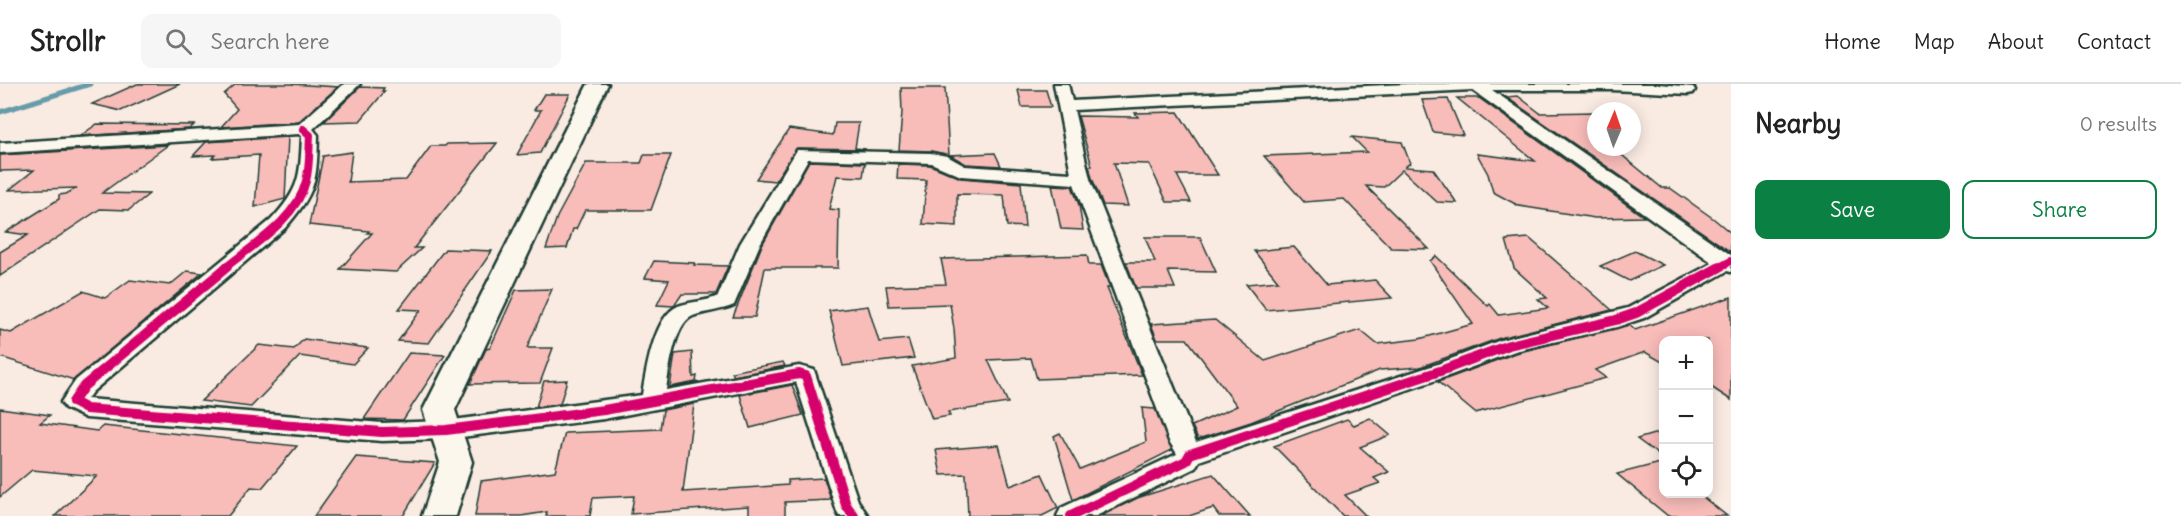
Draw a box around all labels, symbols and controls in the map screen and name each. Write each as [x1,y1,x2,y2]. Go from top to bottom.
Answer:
search box [141,14,561,68]
text: Strollr [30,23,105,59]
icon: search [162,25,195,58]
text: Search here [210,27,330,55]
text: Home [1824,28,1881,55]
text: Map [1914,28,1955,55]
text: About [1988,28,2044,55]
text: Contact [2077,28,2151,55]
north arrow [1587,102,1641,156]
text: Nearby [1755,107,1841,140]
text: 0 results [2080,111,2157,136]
button: Save [1755,180,1950,239]
button: Share [1962,180,2157,239]
map controls [1659,336,1713,498]
button: + [1659,336,1713,390]
button: − [1659,390,1713,444]
button: locate [1659,444,1713,498]

